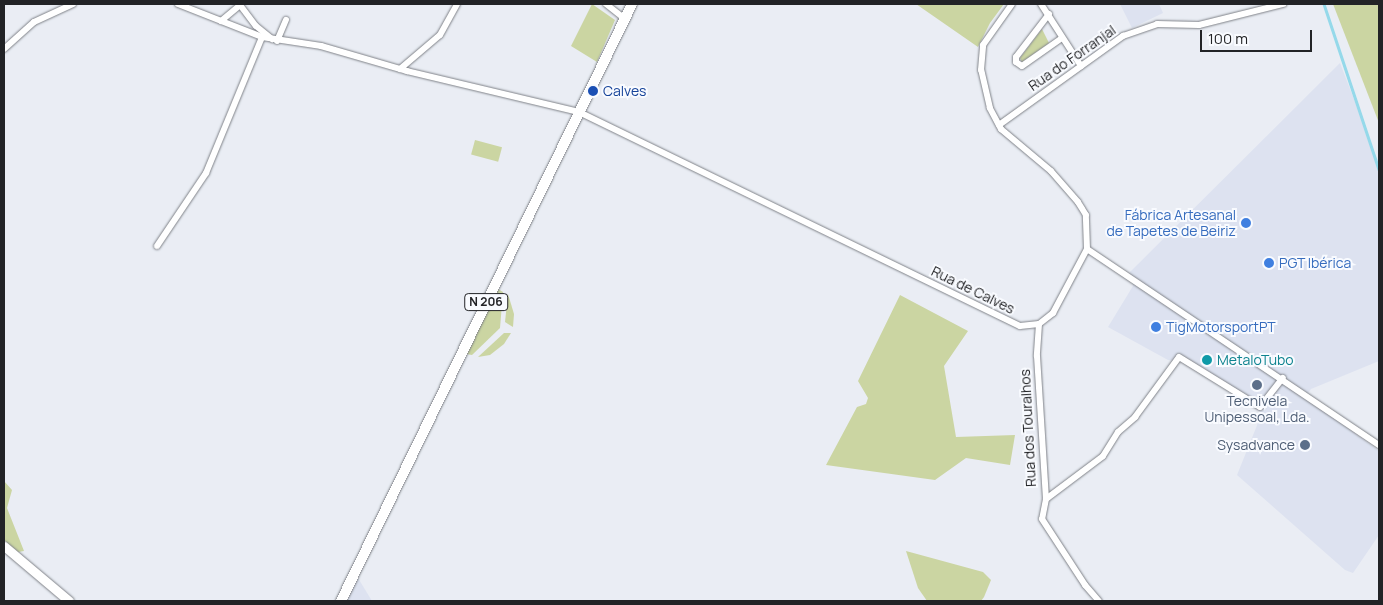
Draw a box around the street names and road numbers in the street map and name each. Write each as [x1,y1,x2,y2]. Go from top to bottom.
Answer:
street label: Rua do Forranjal [1025,22,1119,94]
street label: Rua de Calves [929,263,1017,317]
road number: N 206 [464,292,508,312]
street label: Rua dos Touralhos [1017,369,1039,487]

